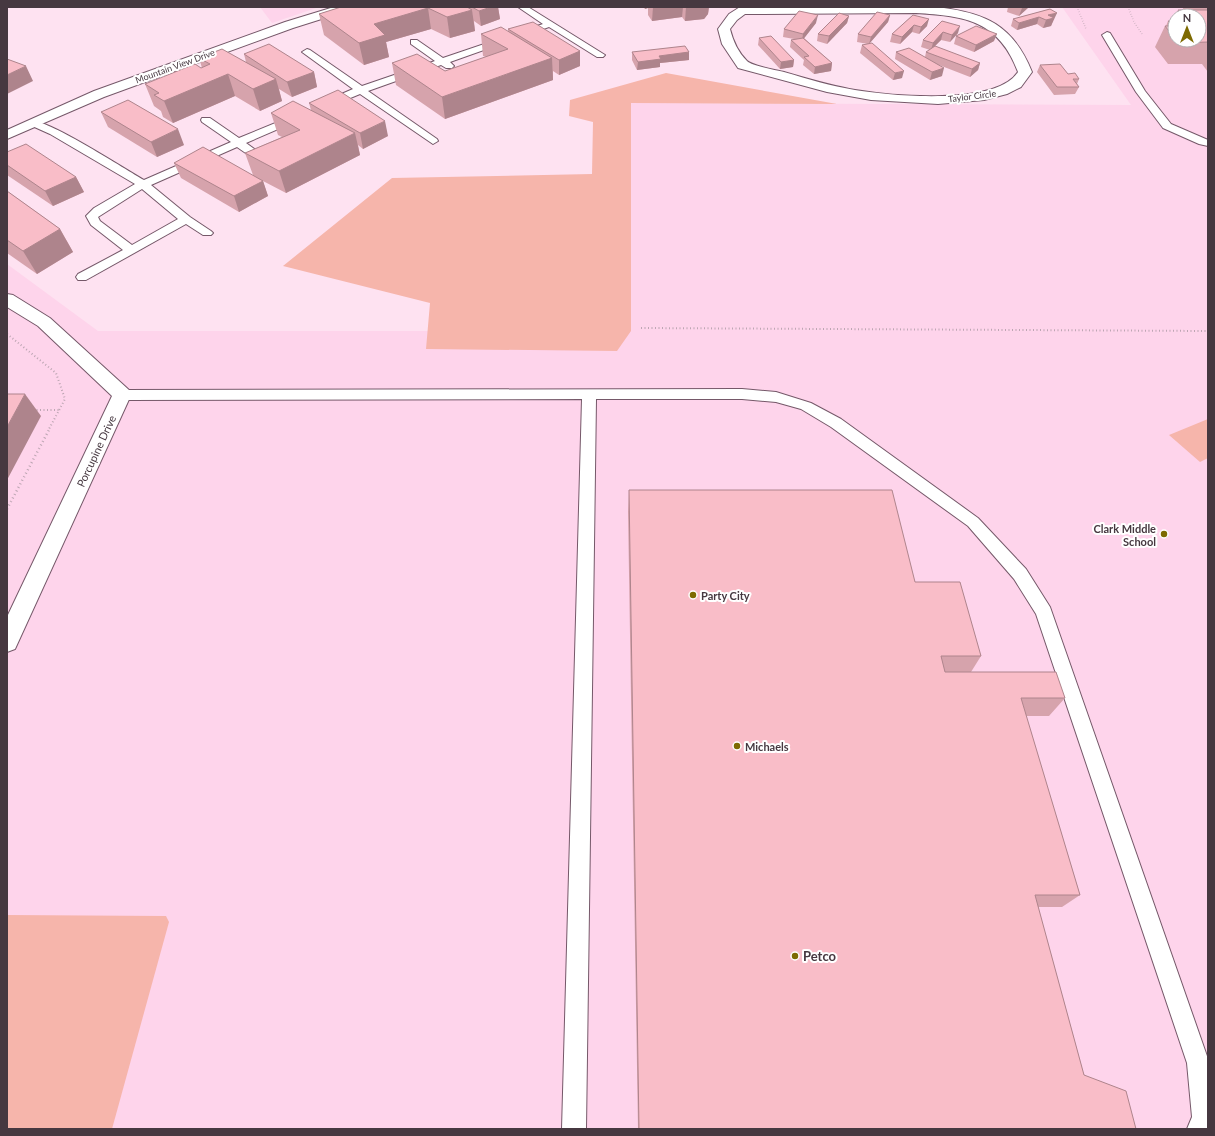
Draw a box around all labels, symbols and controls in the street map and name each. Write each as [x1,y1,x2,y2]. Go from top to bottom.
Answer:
north arrow [1167,8,1207,48]
text: N [1183,11,1191,24]
street label: Mountain View Drive [134,46,216,85]
street label: Taylor Circle [947,88,997,104]
street label: Porcupine Drive [74,413,118,489]
place label: Clark Middle School [1094,522,1156,548]
marker: Clark Middle School [1159,529,1169,539]
place label: Party City [701,589,750,602]
marker: Party City [688,590,698,600]
place label: Michaels [745,740,789,753]
marker: Michaels [732,741,742,751]
place label: Petco [803,948,837,964]
marker: Petco [790,951,800,961]

